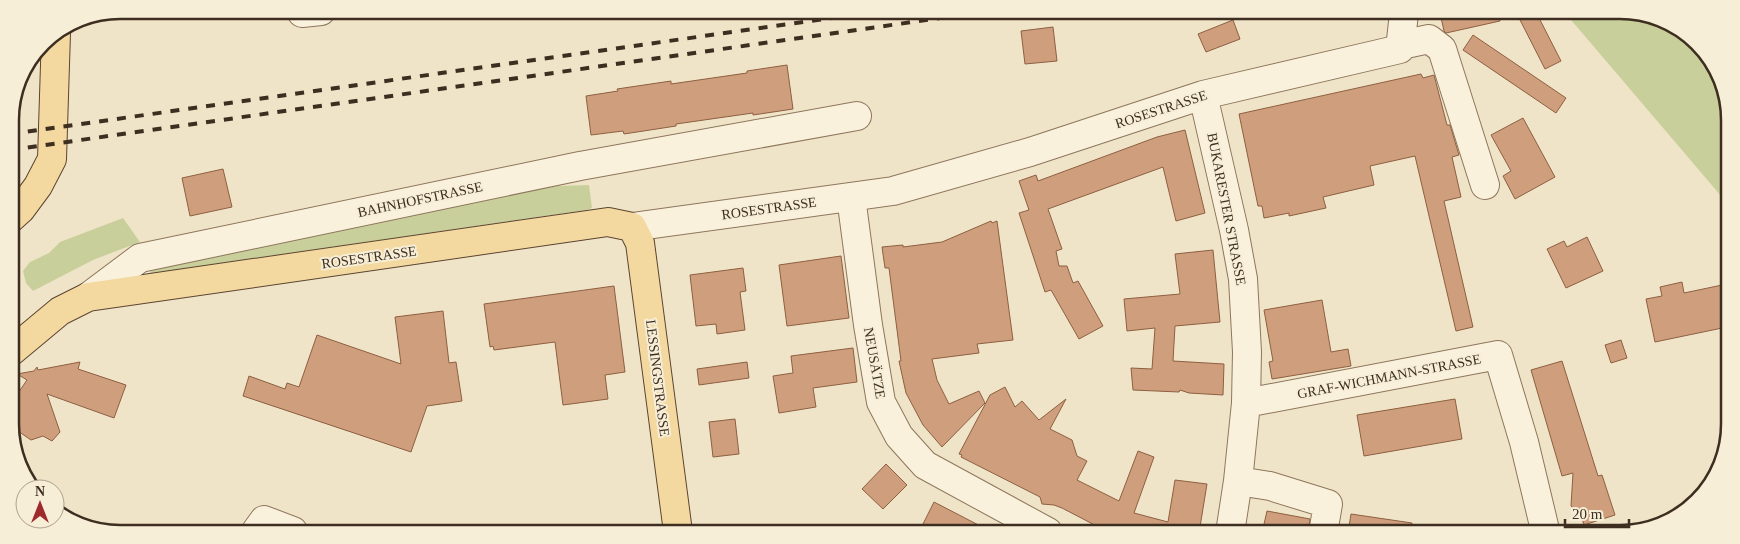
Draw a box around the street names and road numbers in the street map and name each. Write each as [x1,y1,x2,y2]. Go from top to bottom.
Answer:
street label: ROSESTRASSE [1113,88,1209,131]
street label: BUKARESTER STRASSE [1204,131,1249,287]
street label: BAHNHOFSTRASSE [356,179,484,220]
street label: ROSESTRASSE [721,194,817,223]
street label: ROSESTRASSE [321,243,417,272]
street label: LESSINGSTRASSE [643,319,672,437]
street label: NEUSÄTZE [861,326,889,400]
street label: GRAF-WICHMANN-STRASSE [1296,351,1482,402]

